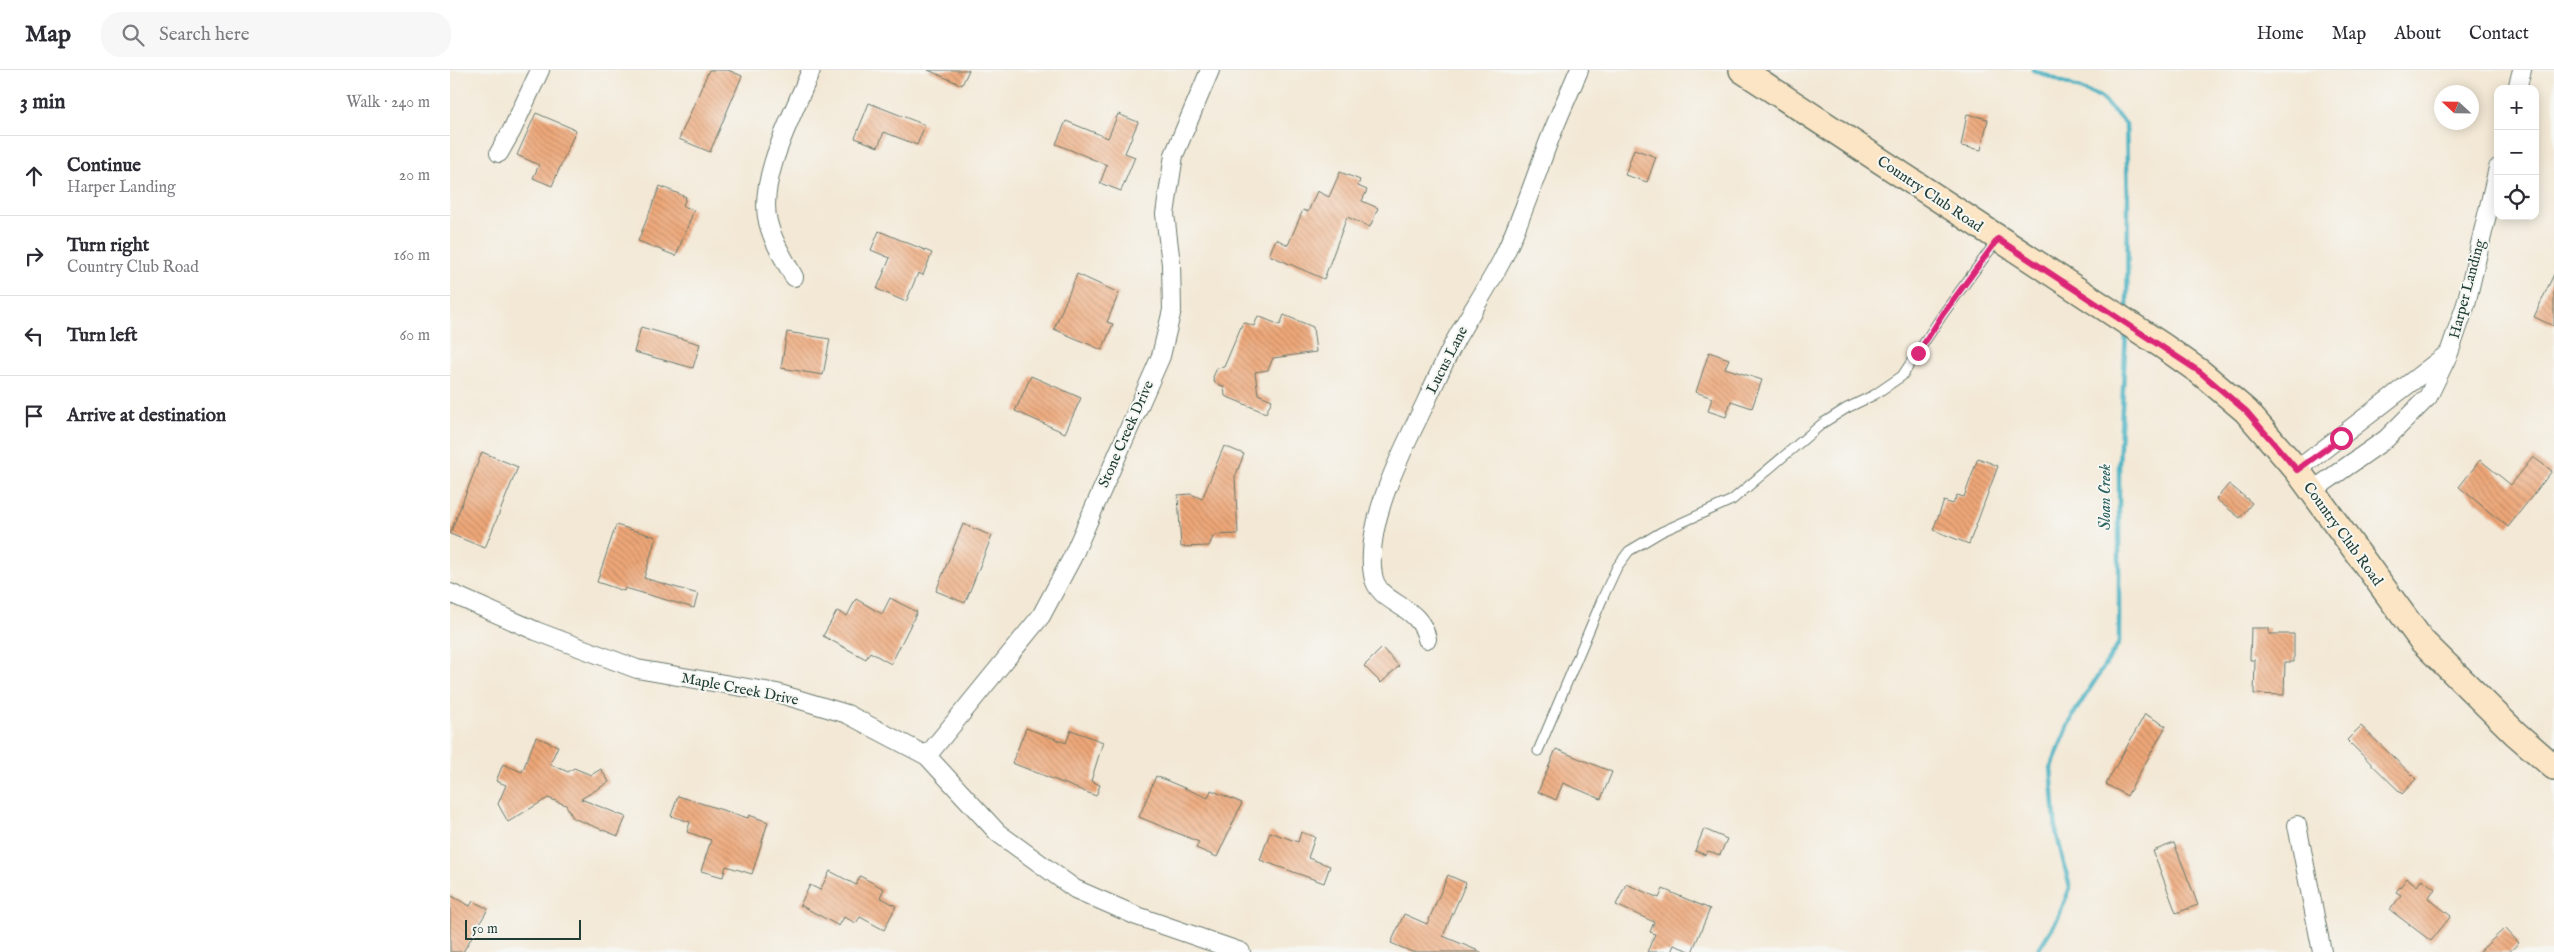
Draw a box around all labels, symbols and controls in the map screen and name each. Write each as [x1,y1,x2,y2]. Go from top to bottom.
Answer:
search box [101,12,451,57]
text: Map [25,19,71,50]
icon: search [119,21,147,49]
text: Search here [159,23,250,47]
text: Home [2257,23,2304,46]
text: Map [2332,23,2366,46]
text: About [2394,23,2441,46]
text: Contact [2469,23,2529,46]
north arrow [2434,85,2479,130]
map controls [2494,85,2539,220]
button: + [2494,85,2539,130]
text: 3 min [20,89,65,116]
text: Walk · 240 m [346,93,430,113]
button: − [2494,130,2539,175]
street label: Country Club Road [1873,152,1987,237]
text: Continue [67,154,141,178]
icon: ahead [20,162,48,190]
text: 20 m [399,166,430,186]
button: locate [2494,175,2539,220]
text: Harper Landing [67,178,176,198]
text: Turn right [67,234,149,258]
street label: Harper Landing [2445,236,2490,341]
icon: right [20,242,48,270]
text: 160 m [394,246,430,266]
text: Country Club Road [67,258,199,278]
icon: left [20,322,48,350]
street label: Lucus Lane [1422,323,1472,397]
text: Turn left [67,324,138,348]
text: 60 m [400,326,430,346]
route end [1907,342,1930,365]
street label: Stone Creek Drive [1094,377,1158,490]
icon: arrive [20,402,48,430]
text: Arrive at destination [67,404,226,428]
route start [2330,427,2353,450]
water label: Sloan Creek [2096,463,2116,530]
street label: Country Club Road [2299,478,2388,590]
street label: Maple Creek Drive [680,668,800,710]
scale bar [465,917,581,940]
text: 50 m [472,920,498,938]

